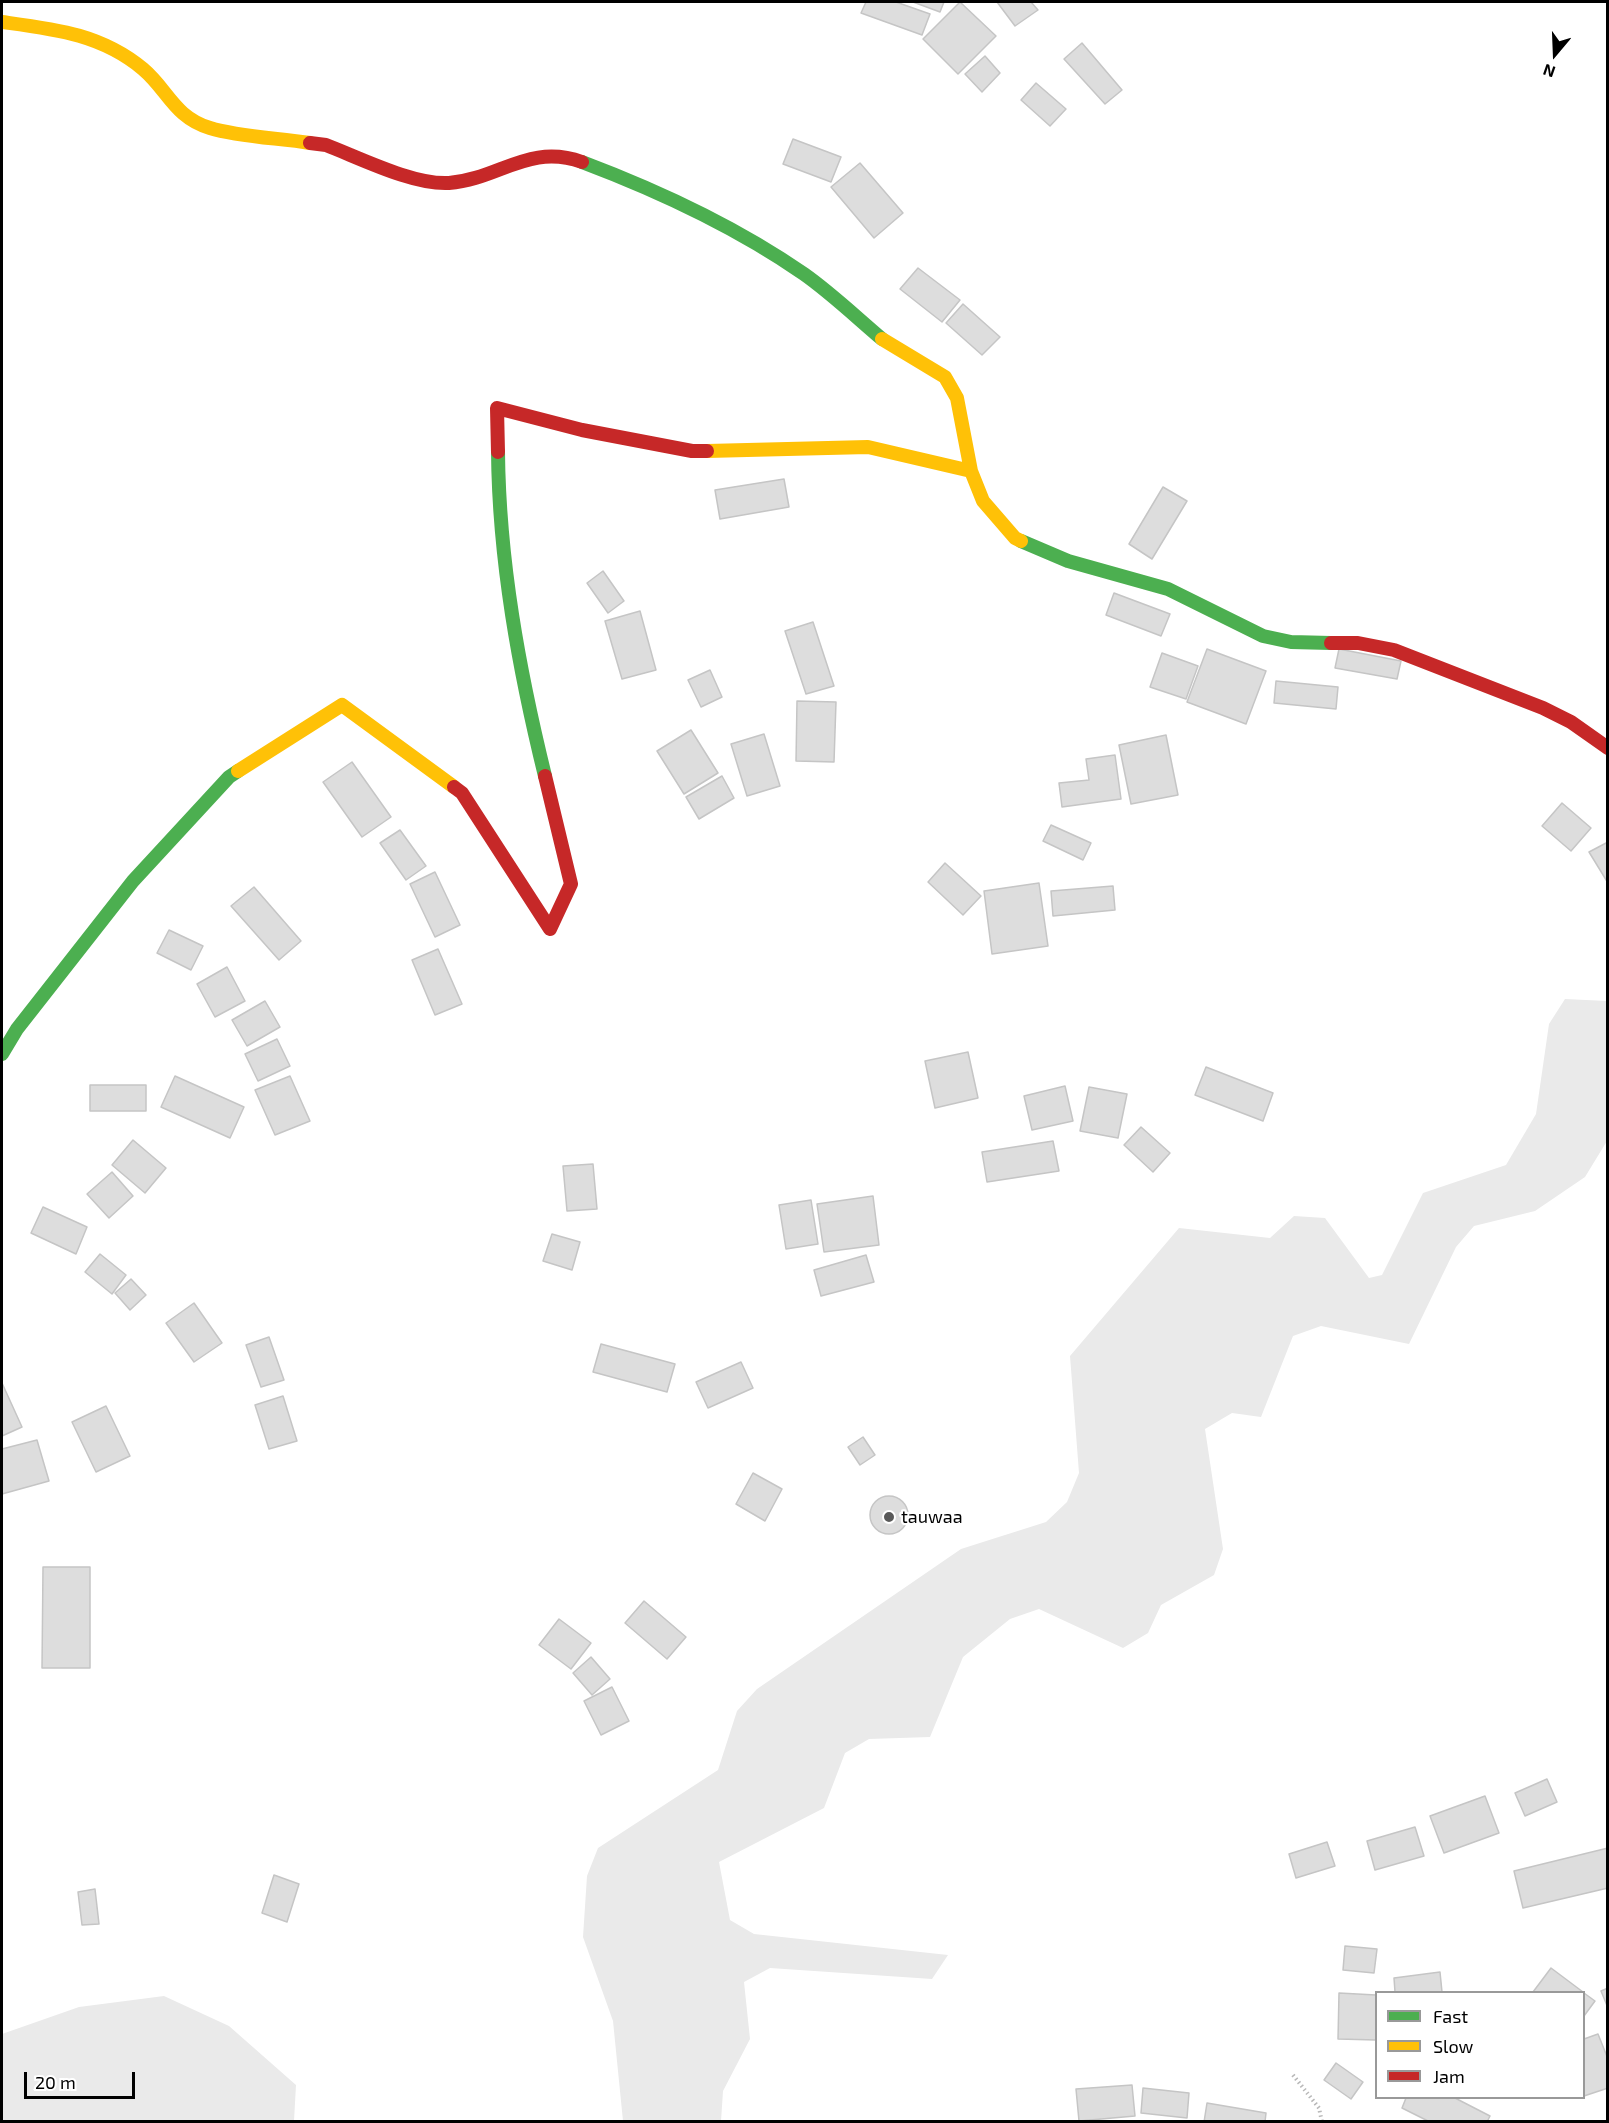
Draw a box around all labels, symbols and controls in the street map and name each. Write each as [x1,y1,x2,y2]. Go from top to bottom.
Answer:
north arrow [1525,24,1585,84]
text: N [1540,61,1558,82]
place label: tauwaa [901,1506,963,1528]
marker: tauwaa [882,1510,896,1524]
legend [1375,1991,1585,2099]
text: Fast [1433,2005,1468,2027]
text: Slow [1433,2035,1473,2057]
scale bar [27,2060,138,2098]
text: Jam [1433,2065,1465,2087]
text: 20 m [35,2071,76,2093]

